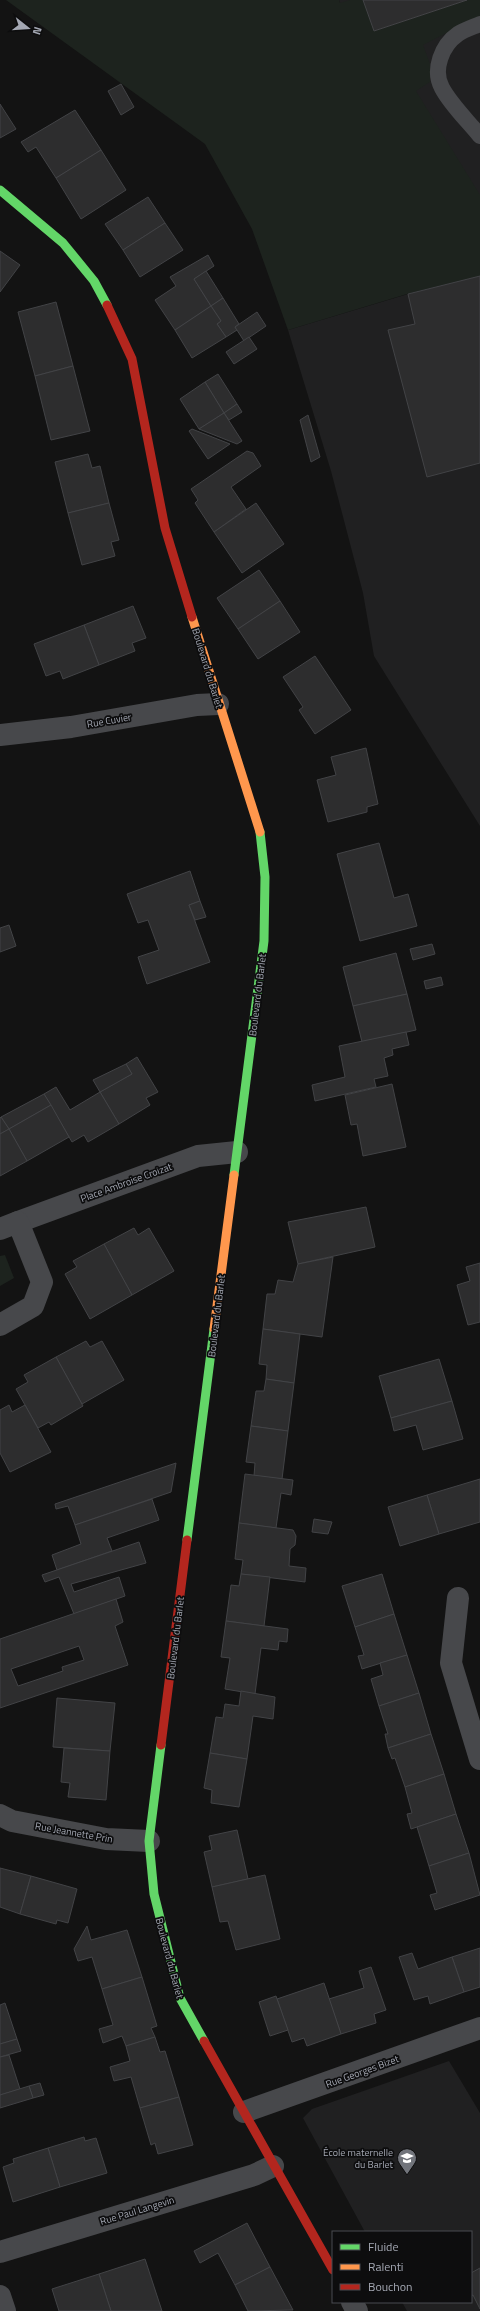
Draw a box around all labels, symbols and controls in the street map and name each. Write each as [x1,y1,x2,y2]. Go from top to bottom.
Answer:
north arrow [8,8,48,48]
text: N [29,25,46,37]
street label: Boulevard du Barlet [188,626,227,710]
street label: Rue Cuvier [86,709,133,732]
street label: Boulevard du Barlet [245,953,270,1037]
street label: Place Ambroise Croizat [78,1159,174,1206]
street label: Boulevard du Barlet [204,1274,229,1358]
street label: Boulevard du Barlet [163,1596,188,1680]
street label: Rue Jeannette Prin [34,1818,114,1847]
street label: Boulevard du Barlet [152,1916,188,2001]
street label: Rue Georges Bizet [323,2051,401,2092]
place label: École maternelle du Barlet [323,2145,393,2172]
school or university icon: École maternelle du Barlet [396,2147,418,2175]
street label: Rue Paul Langevin [98,2192,176,2229]
legend [332,2231,472,2303]
text: Fluide [368,2237,399,2256]
text: Ralenti [368,2257,403,2276]
text: Bouchon [368,2277,413,2296]

